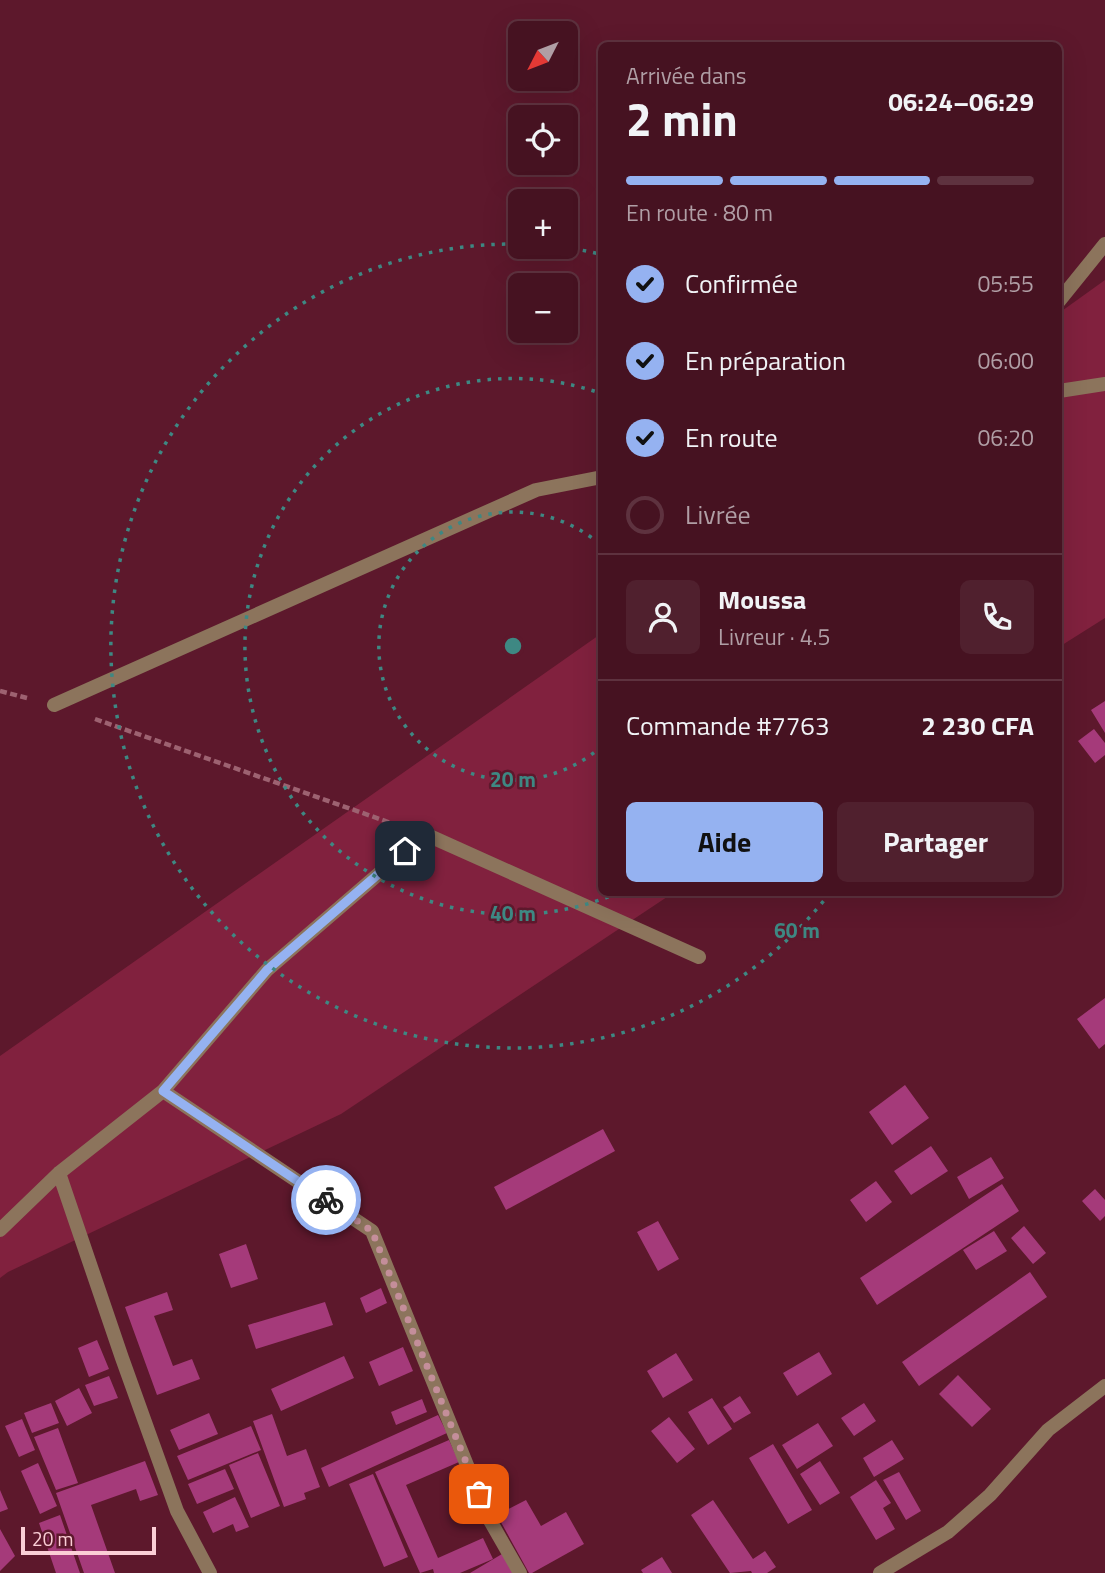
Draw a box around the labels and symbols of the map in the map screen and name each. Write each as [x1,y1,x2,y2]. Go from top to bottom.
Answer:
north arrow [508,21,578,91]
centre of rings [501,634,525,658]
text: 20 m [490,763,536,795]
pin [375,821,435,881]
text: 40 m [490,897,536,929]
text: 60 m [774,914,820,946]
courier [291,1165,361,1235]
pin [449,1464,509,1524]
scale bar [21,1524,156,1556]

